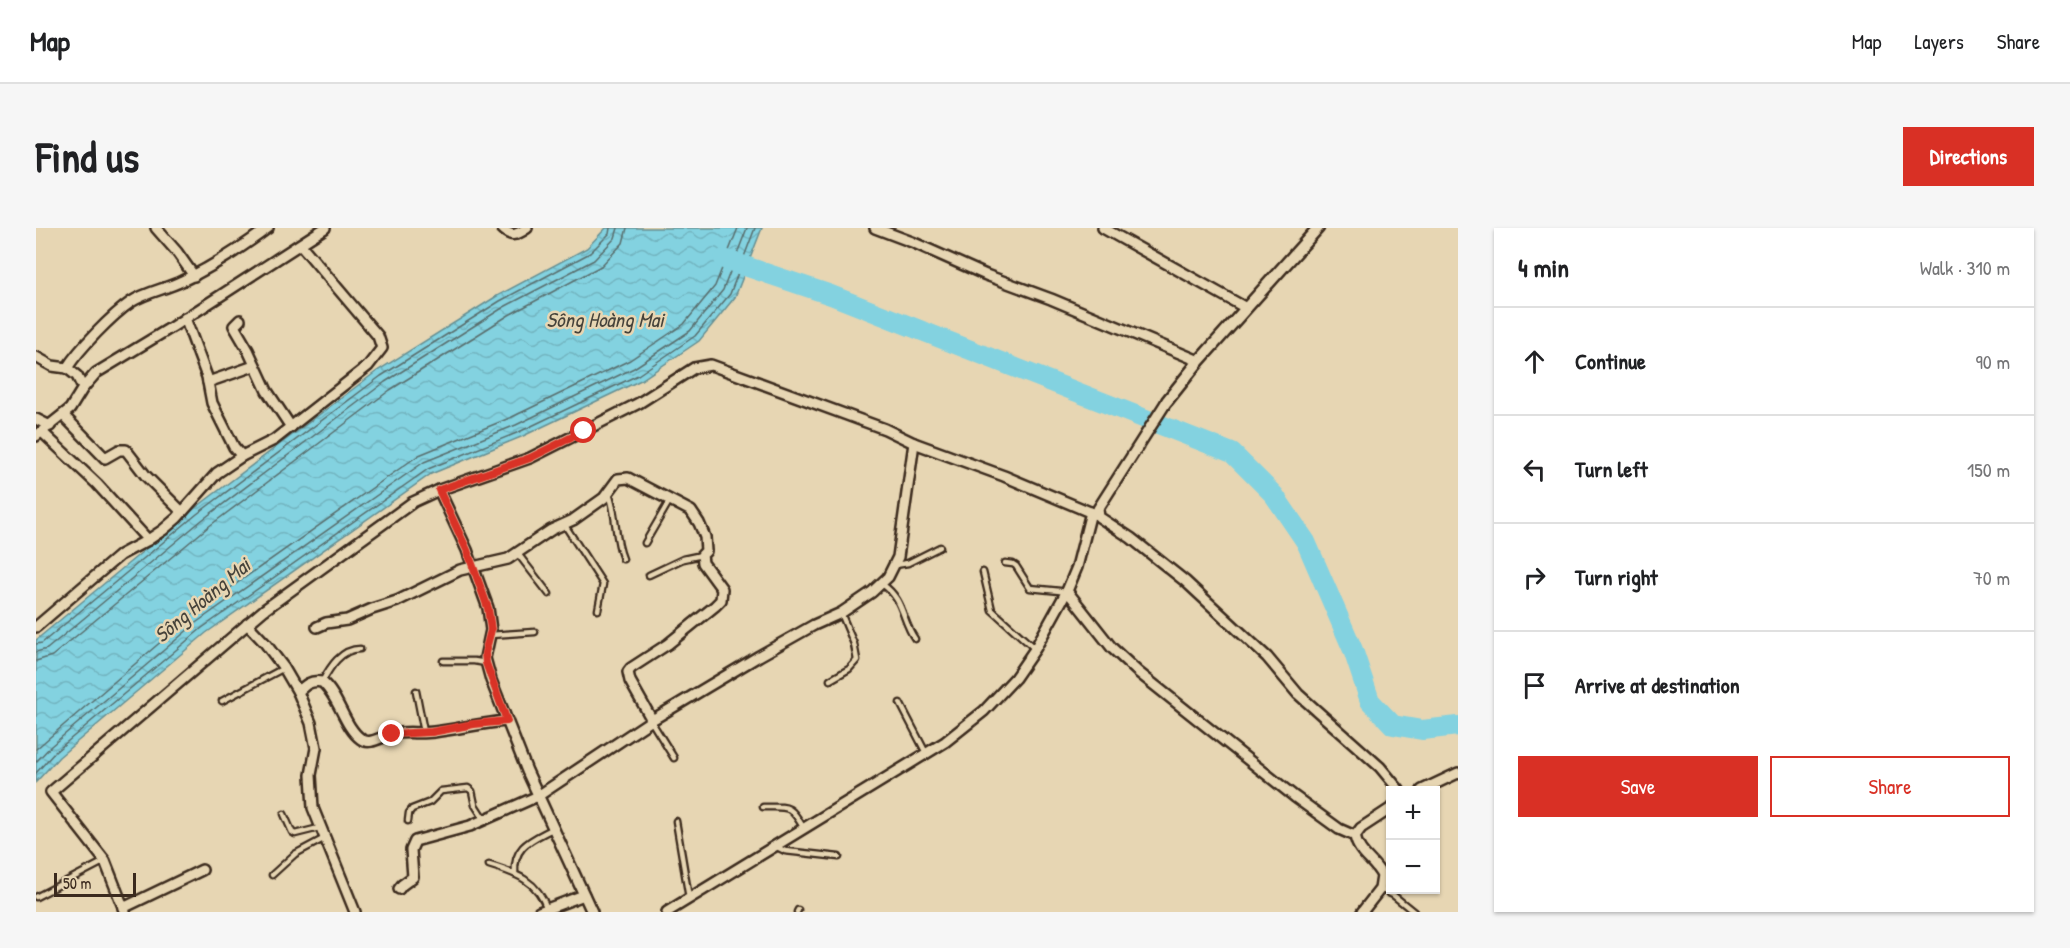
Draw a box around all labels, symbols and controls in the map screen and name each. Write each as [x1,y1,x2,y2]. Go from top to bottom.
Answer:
text: Map [30,22,70,60]
text: Map [1852,27,1881,56]
text: Layers [1914,27,1964,56]
text: Share [1997,27,2040,56]
button: Directions [1903,127,2034,186]
text: Find us [36,128,139,185]
text: 4 min [1518,250,1569,285]
text: Walk · 310 m [1920,254,2010,281]
water label: Sông Hoàng Mai [546,305,666,334]
icon: ahead [1518,345,1551,378]
text: Continue [1575,346,1646,376]
text: 90 m [1976,348,2010,375]
route start [570,417,596,443]
icon: left [1518,453,1551,486]
text: Turn left [1575,454,1648,484]
text: 150 m [1967,456,2010,483]
water label: Sông Hoàng Mai [148,550,258,649]
icon: right [1518,561,1551,594]
text: Turn right [1575,562,1658,592]
text: 70 m [1973,564,2010,591]
icon: arrive [1518,669,1551,702]
text: Arrive at destination [1575,670,1740,700]
route end [378,720,404,746]
button: Save [1518,756,1758,817]
button: Share [1770,756,2010,817]
map controls [1386,786,1440,894]
button: + [1386,786,1440,840]
button: − [1386,840,1440,894]
scale bar [54,870,136,898]
text: 50 m [63,872,92,894]

